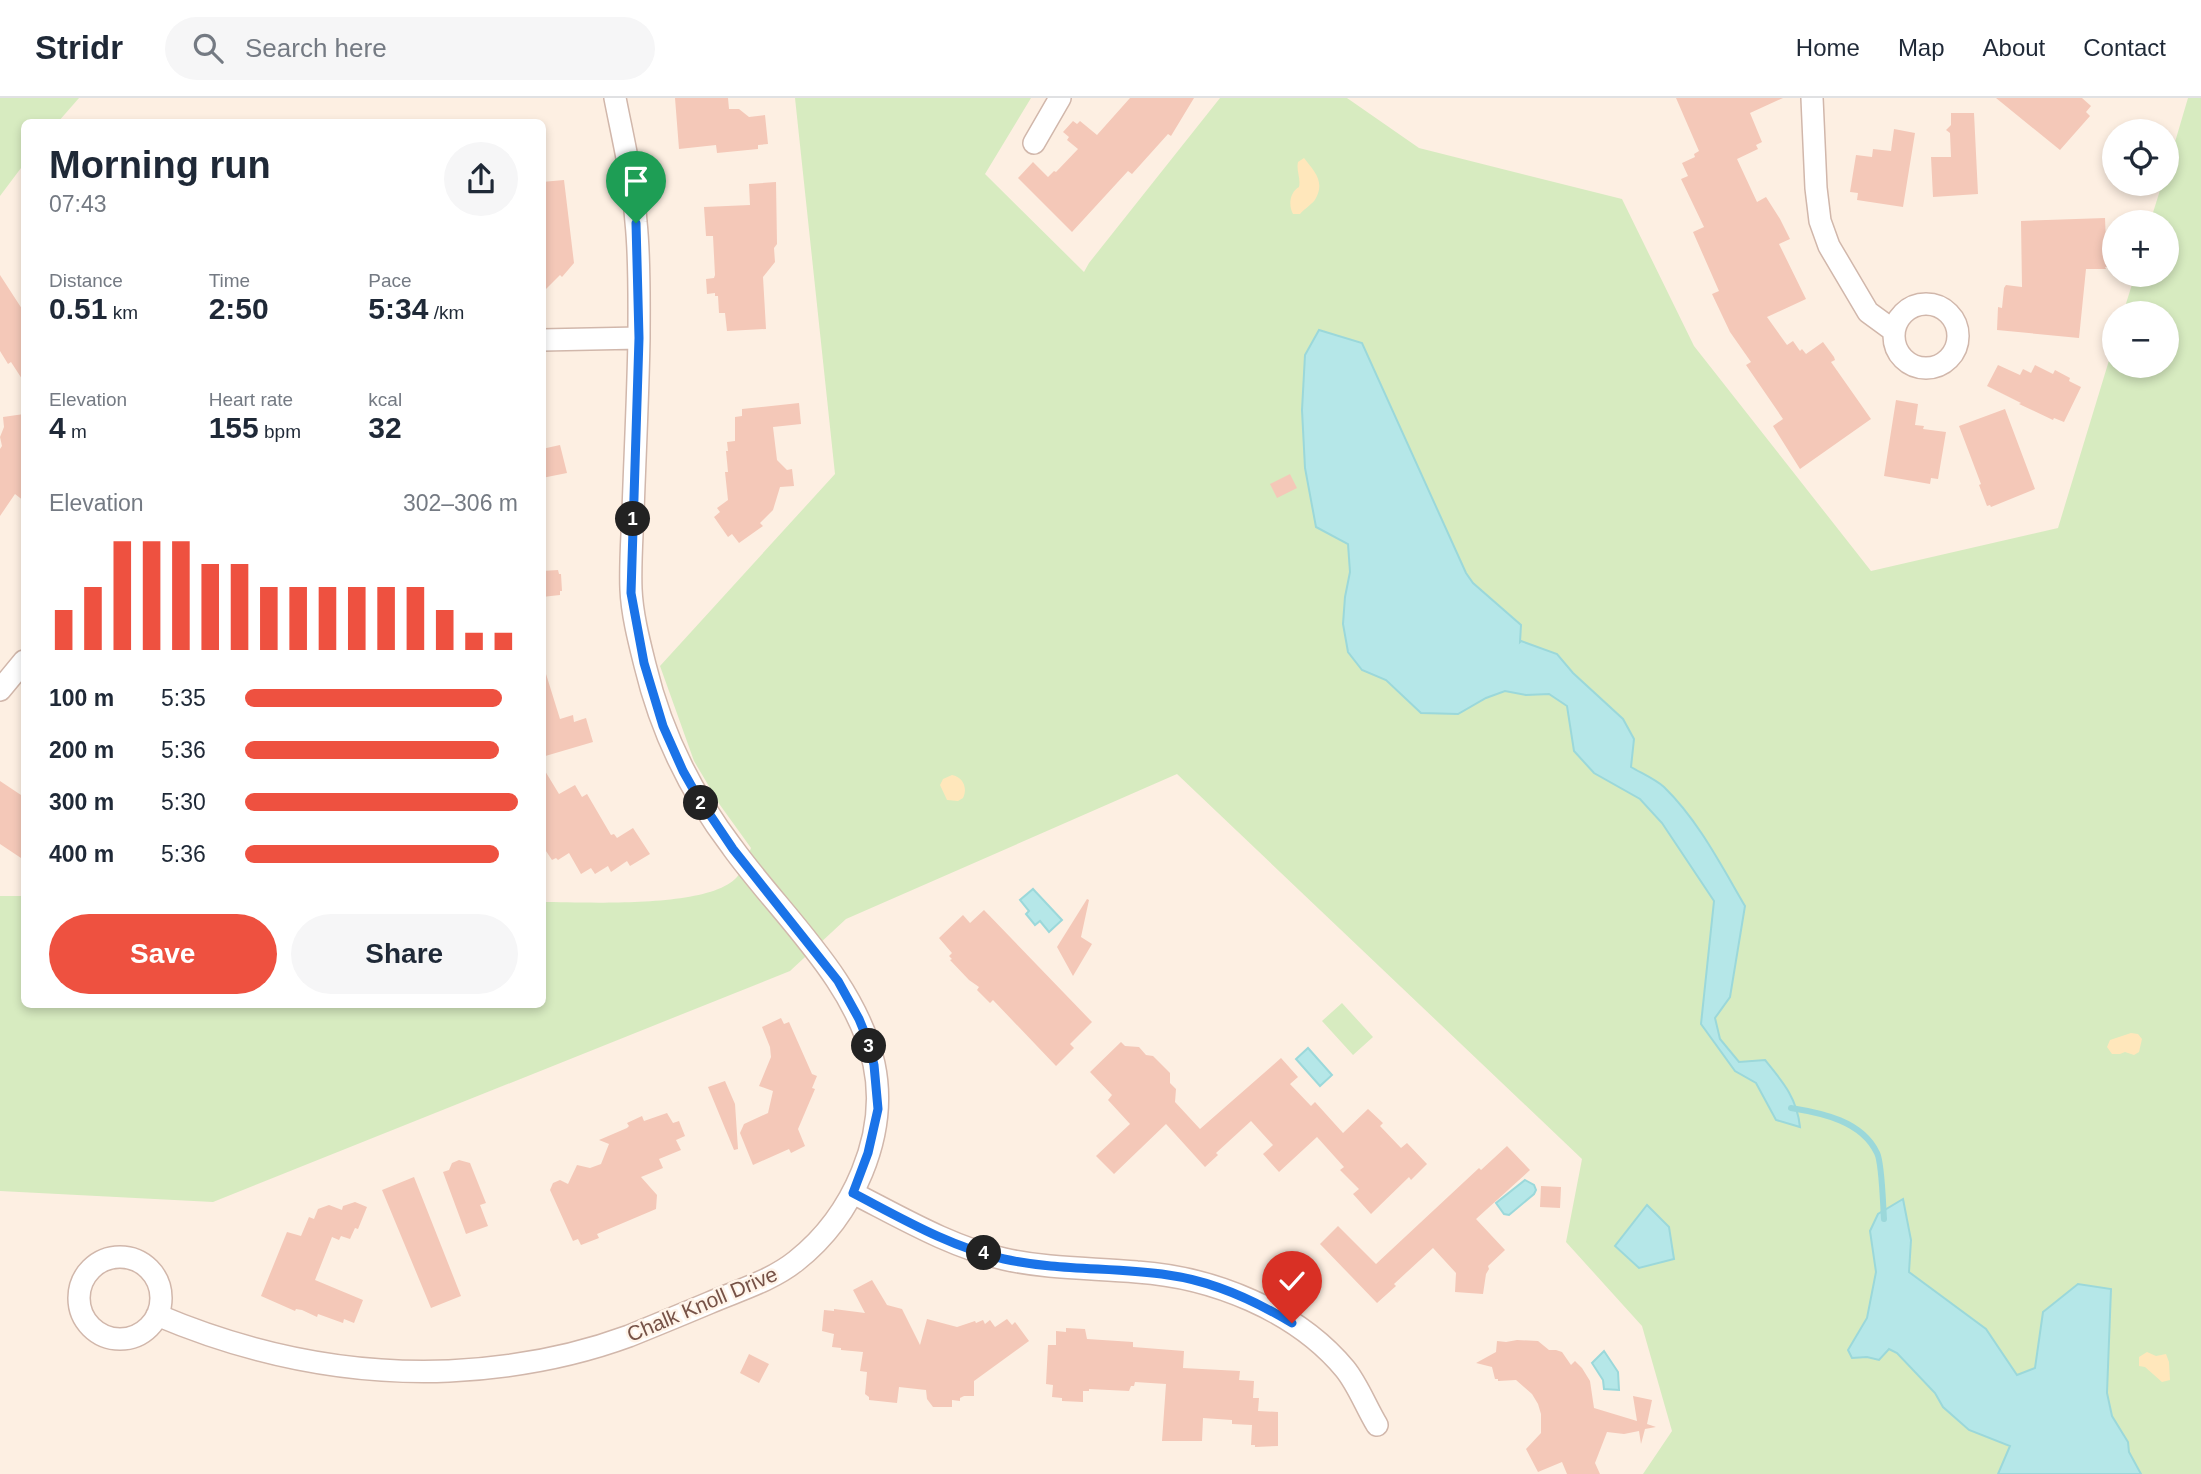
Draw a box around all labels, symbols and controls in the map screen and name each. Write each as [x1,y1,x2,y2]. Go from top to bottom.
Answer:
search box [165,17,655,80]
text: Stridr [35,29,123,66]
icon: search [189,29,227,67]
text: Search here [245,33,387,63]
text: Home [1796,34,1860,61]
text: Map [1898,34,1945,61]
text: About [1983,34,2045,61]
text: Contact [2083,34,2166,61]
map controls [2102,119,2179,378]
button: locate [2102,119,2179,196]
button: share [444,142,518,216]
text: Morning run [49,144,271,186]
pin [606,151,666,223]
icon: arrive [617,162,655,200]
text: 07:43 [49,191,107,217]
button: + [2102,210,2179,287]
text: Distance [49,270,123,291]
text: Time [209,270,250,291]
text: Pace [368,270,412,291]
text: 0.51 [49,292,107,325]
text: 2:50 [209,292,269,325]
text: 5:34 [368,292,428,325]
button: − [2102,301,2179,378]
text: km [107,302,138,323]
text: /km [428,302,464,323]
text: Elevation [49,389,127,410]
text: Heart rate [209,389,293,410]
text: kcal [368,389,402,410]
text: 4 [49,411,66,444]
text: 155 [209,411,259,444]
text: 32 [368,411,402,444]
text: m [66,421,87,442]
text: bpm [259,421,301,442]
text: Elevation [49,490,144,516]
text: 302–306 m [403,490,518,516]
pin: 1 [616,502,650,536]
text: 1 [627,508,638,529]
text: 100 m [49,685,114,711]
text: 5:35 [161,685,206,711]
text: 200 m [49,737,114,763]
text: 5:36 [161,737,206,763]
pin: 2 [684,786,718,820]
text: 300 m [49,789,114,815]
text: 5:30 [161,789,206,815]
text: 2 [695,792,706,813]
text: 400 m [49,841,114,867]
text: 5:36 [161,841,206,867]
button: Save [49,914,277,994]
button: Share [291,914,518,994]
pin: 3 [852,1028,886,1063]
text: 3 [863,1035,874,1056]
pin: 4 [967,1236,1002,1270]
text: 4 [978,1242,989,1263]
pin [1262,1251,1322,1323]
street label: Chalk Knoll Drive [623,1262,781,1346]
icon: check [1273,1262,1311,1300]

